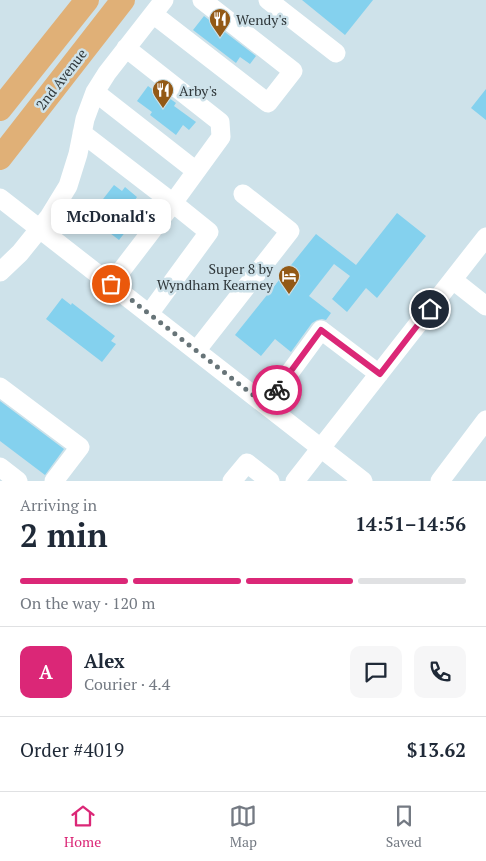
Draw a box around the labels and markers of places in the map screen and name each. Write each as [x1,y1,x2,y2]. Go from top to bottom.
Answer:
restaurant icon: Wendy's [208,7,232,38]
place label: Wendy's [236,10,287,29]
restaurant icon: Arby's [151,78,175,109]
place label: Arby's [179,81,217,100]
callout: McDonald's [51,199,171,234]
place label: Super 8 by Wyndham Kearney [157,259,274,294]
pin [90,263,132,305]
hotel icon: Super 8 by Wyndham Kearney [277,264,301,295]
pin [409,288,451,330]

